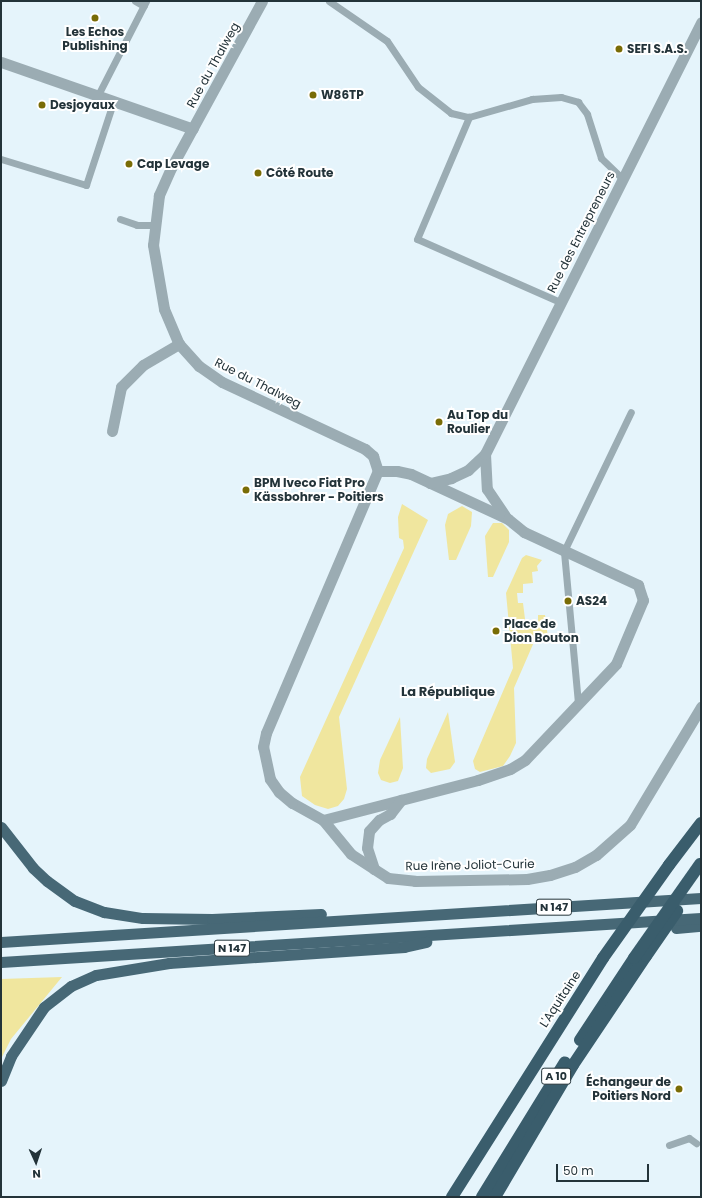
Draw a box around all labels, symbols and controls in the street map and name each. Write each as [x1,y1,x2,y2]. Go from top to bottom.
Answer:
marker: Les Echos Publishing [90,13,100,23]
street label: Rue du Thalweg [184,20,242,110]
place label: Les Echos Publishing [62,25,128,53]
place label: SEFI S.A.S. [627,42,687,56]
marker: SEFI S.A.S. [614,44,624,54]
place label: W86TP [321,88,364,102]
marker: W86TP [308,90,318,100]
place label: Desjoyaux [50,98,115,112]
marker: Desjoyaux [37,100,47,110]
place label: Cap Levage [137,157,209,171]
marker: Cap Levage [124,159,134,169]
place label: Côté Route [266,166,333,180]
marker: Côté Route [253,168,263,178]
street label: Rue des Entrepreneurs [544,169,618,295]
street label: Rue du Thalweg [212,355,304,411]
place label: Au Top du Roulier [447,408,508,436]
marker: Au Top du Roulier [434,417,444,427]
place label: BPM Iveco Fiat Pro Kässbohrer - Poitiers [254,476,384,504]
marker: BPM Iveco Fiat Pro Kässbohrer - Poitiers [241,485,251,495]
place label: AS24 [576,594,607,608]
marker: AS24 [563,596,573,606]
place label: Place de Dion Bouton [504,617,579,645]
marker: Place de Dion Bouton [491,626,501,636]
district label: La République [401,684,495,700]
street label: Rue Irène Joliot-Curie [405,857,535,873]
road number: N 147 [535,898,573,916]
road number: N 147 [213,939,251,957]
street label: L'Aquitaine [536,968,584,1030]
road number: A 10 [541,1067,571,1085]
place label: Échangeur de Poitiers Nord [586,1075,671,1103]
marker: Échangeur de Poitiers Nord [674,1084,684,1094]
north arrow [16,1142,56,1182]
scale bar [558,1156,651,1182]
text: 50 m [563,1162,594,1179]
text: N [32,1166,41,1182]

